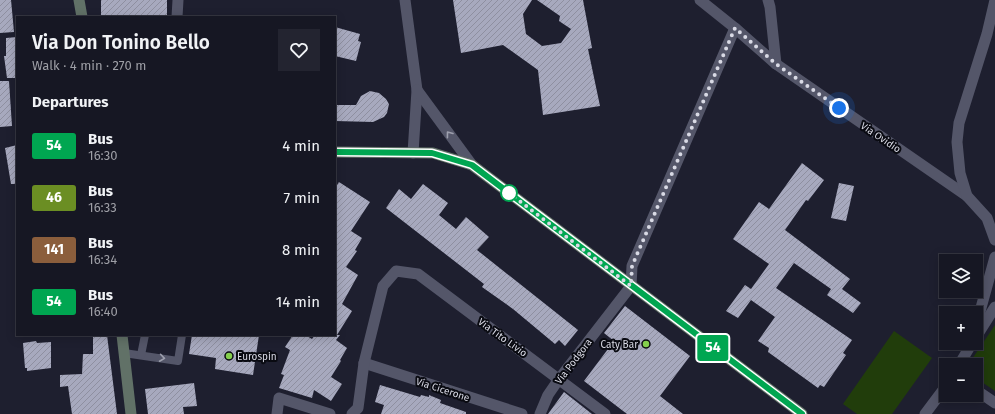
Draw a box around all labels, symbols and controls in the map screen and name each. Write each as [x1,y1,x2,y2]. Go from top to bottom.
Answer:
button: heart [278,29,320,71]
text: Via Don Tonino Bello [32,31,210,54]
text: Walk · 4 min · 270 m [32,58,146,73]
text: Departures [32,93,109,111]
your location [829,98,849,118]
street label: Via Ovidio [858,120,903,156]
text: Bus [88,130,113,148]
one-way arrow [446,132,453,139]
text: 54 [46,137,62,154]
text: 4 min [282,137,320,155]
text: 16:30 [88,148,118,163]
text: Bus [88,182,113,200]
unlabelled marker [500,184,518,202]
text: 46 [46,189,62,206]
text: 7 min [283,189,320,207]
text: 16:33 [88,200,117,215]
text: Bus [88,234,113,252]
text: 141 [44,241,64,258]
text: 8 min [282,241,320,259]
text: 16:34 [88,252,117,267]
map controls [939,254,983,402]
button: layers [939,254,983,298]
text: Bus [88,286,113,304]
text: 54 [46,293,62,310]
text: 14 min [276,293,320,311]
text: 16:40 [88,304,118,319]
button: + [939,306,983,350]
street label: Via Tito Livio [476,316,529,360]
line badge: 54 [695,335,731,361]
street label: Via Podgora [553,337,595,387]
place label: Caty Bar [601,339,638,351]
marker: Caty Bar [641,339,651,349]
text: 54 [705,339,721,356]
marker: Eurospin [224,351,234,361]
place label: Eurospin [237,351,277,363]
one-way arrow [159,353,165,362]
button: − [939,358,983,402]
street label: Via Cicerone [414,376,471,404]

